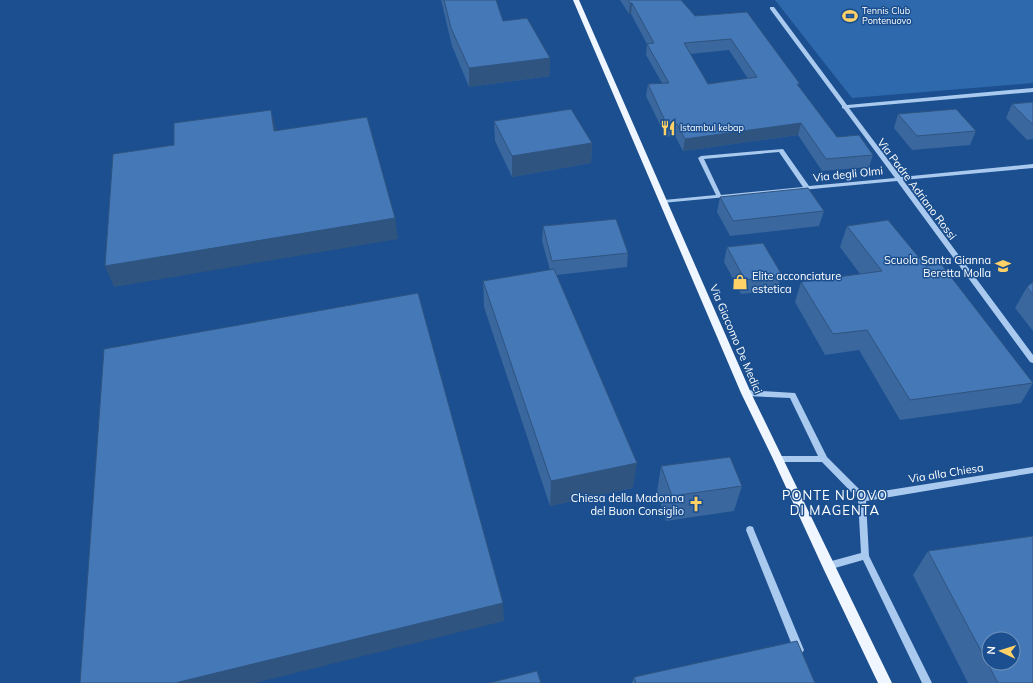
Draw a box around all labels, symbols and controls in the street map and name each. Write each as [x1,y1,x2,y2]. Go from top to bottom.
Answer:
place label: Tennis Club Pontenuovo [862,5,911,26]
sports icon: Tennis Club Pontenuovo [841,7,859,25]
restaurant icon: Istambul kebap [659,119,677,137]
place label: Istambul kebap [680,122,744,133]
street label: Via Padre Adriano Rossi [874,136,960,242]
street label: Via degli Olmi [812,163,884,185]
place label: Scuola Santa Gianna Beretta Molla [884,253,991,280]
school or university icon: Scuola Santa Gianna Beretta Molla [994,257,1012,275]
place label: Elite acconciature estetica [752,269,841,296]
shop icon: Elite acconciature estetica [731,273,749,291]
street label: Via Giacomo De Medici [707,282,765,396]
street label: Via alla Chiesa [908,460,984,486]
district label: PONTE NUOVO DI MAGENTA [782,487,888,518]
place label: Chiesa della Madonna del Buon Consiglio [571,491,684,518]
church icon: Chiesa della Madonna del Buon Consiglio [687,495,705,513]
north arrow [981,631,1021,671]
text: N [984,646,998,655]

